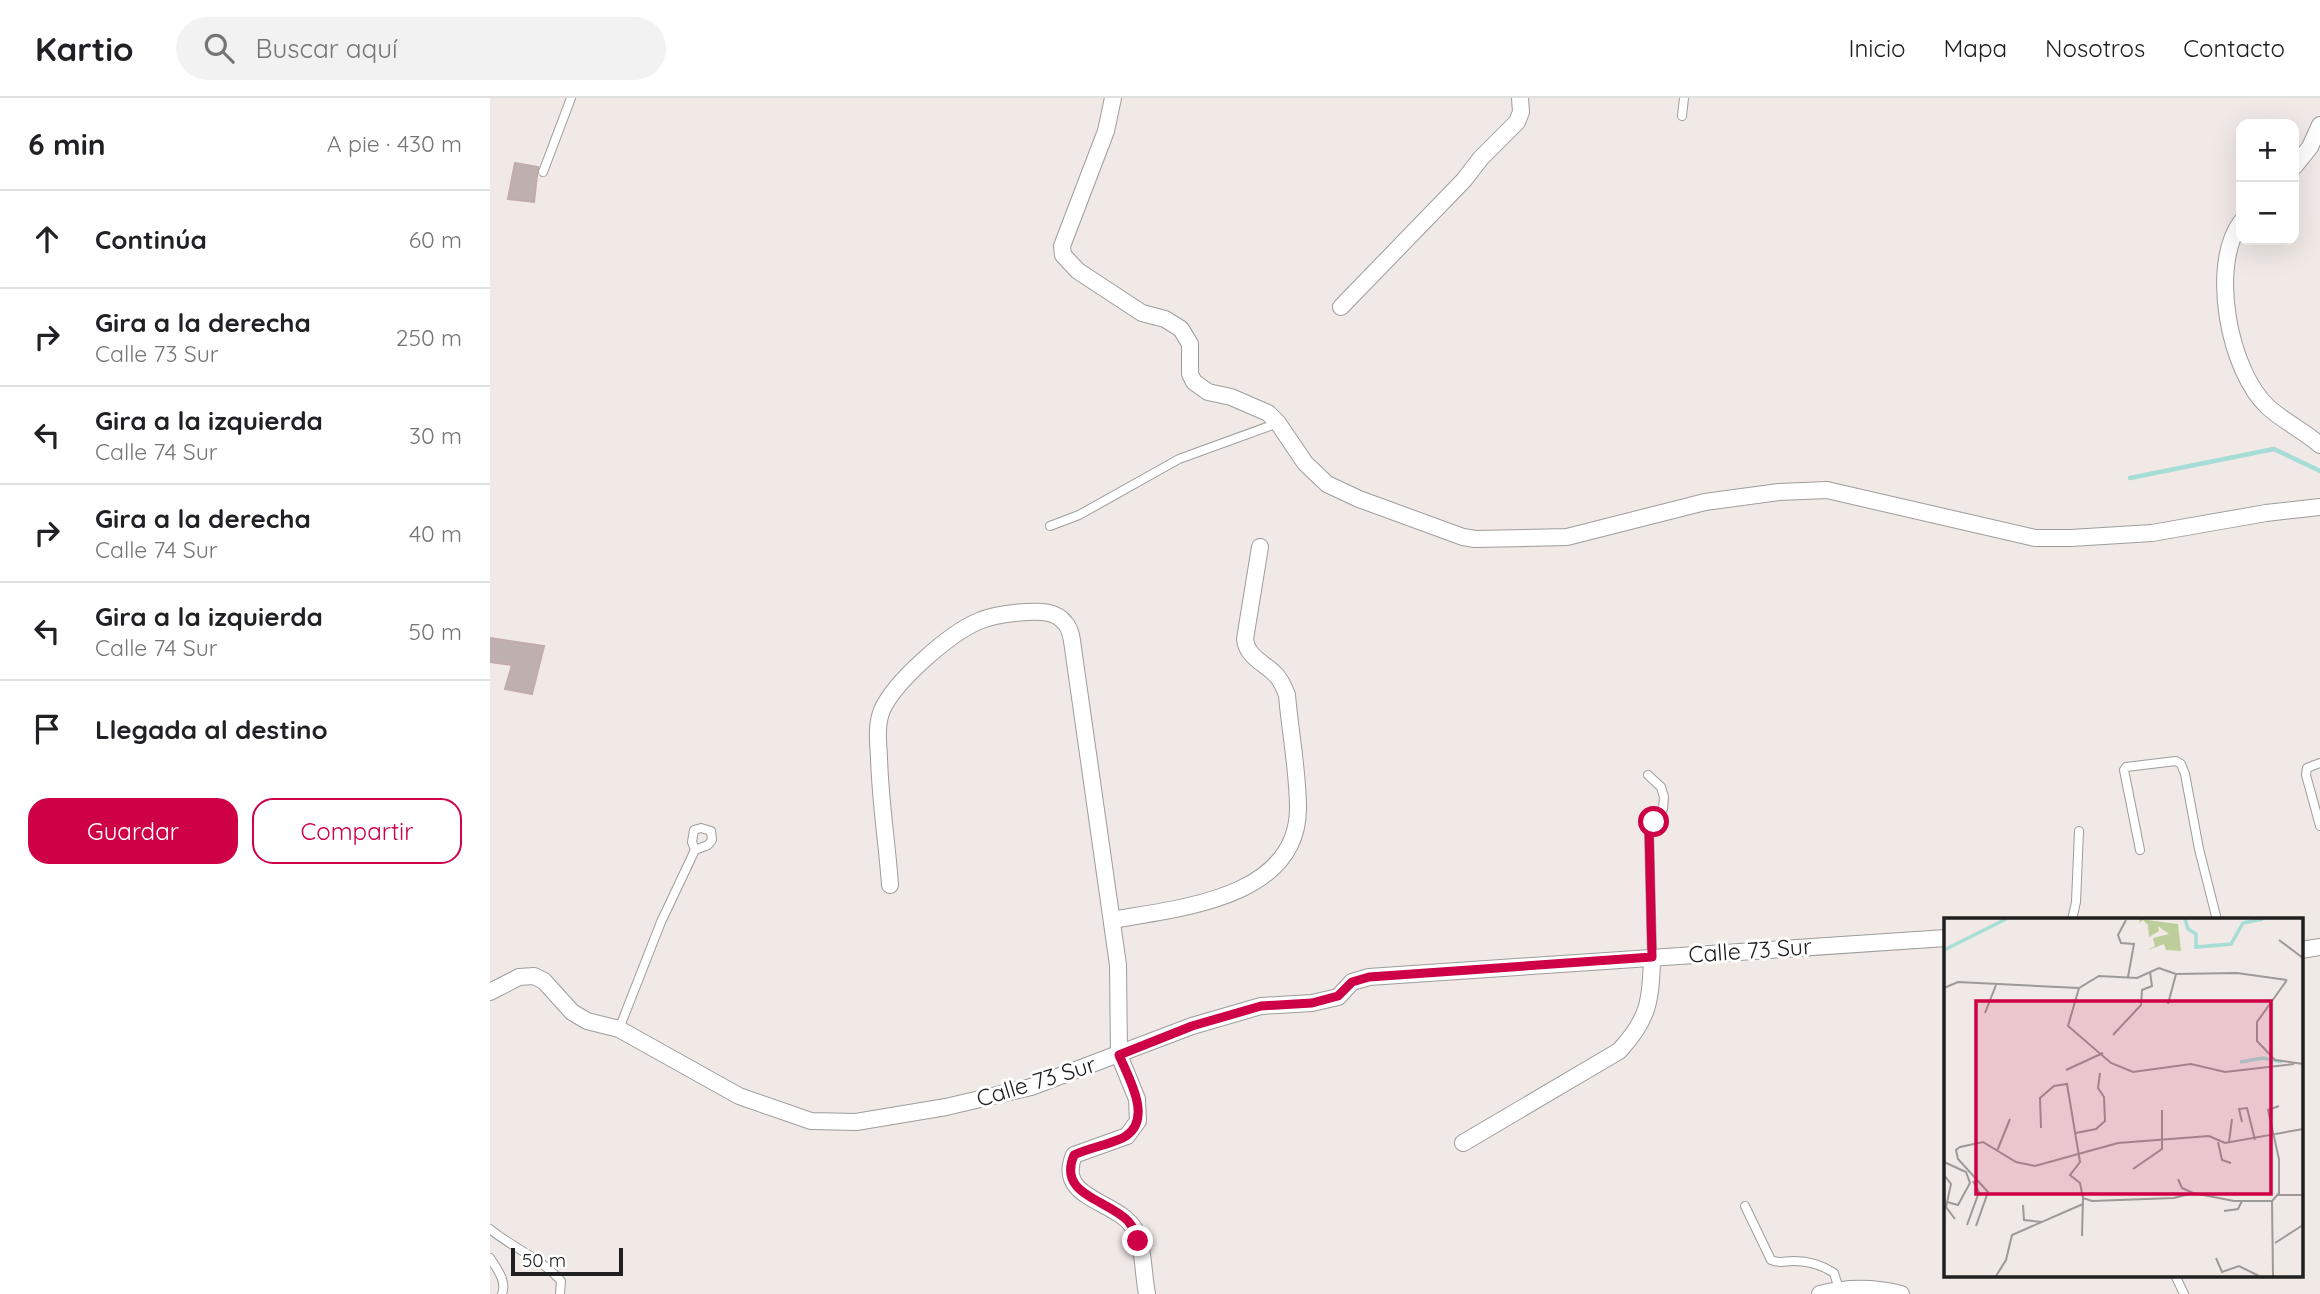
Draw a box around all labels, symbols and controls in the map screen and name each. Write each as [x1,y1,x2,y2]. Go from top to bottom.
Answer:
search box [176,17,666,80]
text: Kartio [35,28,134,69]
icon: search [200,29,238,67]
text: Buscar aquí [256,32,398,65]
text: Inicio [1848,33,1906,63]
text: Mapa [1944,33,2007,63]
text: Nosotros [2045,33,2145,63]
text: Contacto [2183,33,2285,63]
map controls [2236,119,2299,245]
button: + [2236,119,2299,182]
text: 6 min [28,125,106,163]
text: A pie · 430 m [327,129,462,158]
button: − [2236,182,2299,245]
icon: ahead [28,220,66,258]
text: Continúa [95,223,207,256]
text: 60 m [409,225,462,254]
text: Gira a la derecha [95,306,311,339]
icon: right [28,318,66,356]
text: 250 m [396,323,462,352]
text: Calle 73 Sur [95,339,219,368]
text: Gira a la izquierda [95,404,323,437]
icon: left [28,416,66,454]
text: 30 m [409,421,462,450]
text: Calle 74 Sur [95,437,218,466]
text: Gira a la derecha [95,502,311,535]
icon: right [28,514,66,552]
text: 40 m [409,519,462,548]
text: Calle 74 Sur [95,535,218,564]
text: Gira a la izquierda [95,600,323,633]
icon: left [28,612,66,650]
text: 50 m [409,617,462,646]
text: Calle 74 Sur [95,633,218,662]
icon: arrive [28,710,66,748]
text: Llegada al destino [95,713,328,746]
button: Guardar [28,798,238,864]
button: Compartir [252,798,462,864]
route start [1638,806,1669,837]
inset map [1944,918,2302,1276]
street label: Calle 73 Sur [1687,931,1813,969]
street label: Calle 73 Sur [973,1049,1099,1113]
route end [1122,1225,1153,1256]
scale bar [511,1245,623,1277]
text: 50 m [522,1248,566,1272]

